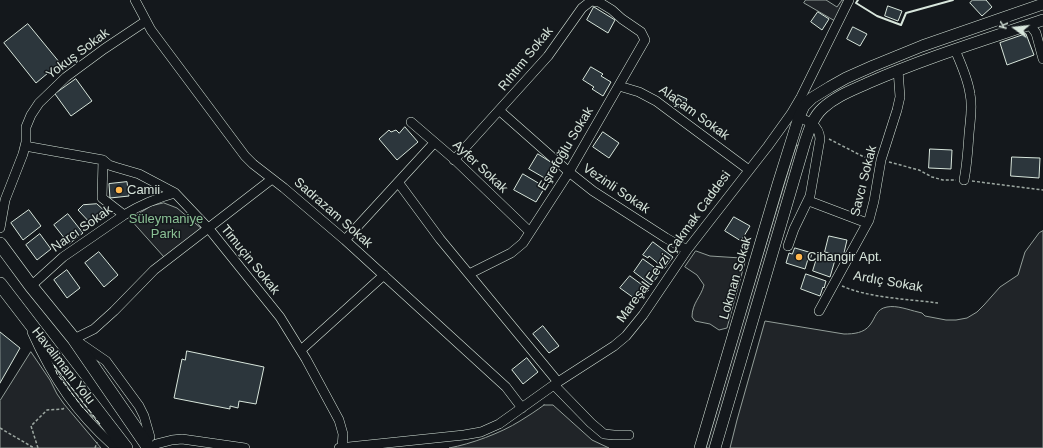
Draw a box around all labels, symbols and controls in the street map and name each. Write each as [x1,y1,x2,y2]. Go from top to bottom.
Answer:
north arrow [995,8,1035,48]
text: K [997,20,1010,30]
street label: Rıhtım Sokak [495,24,557,94]
street label: Yokuş Sokak [43,25,113,83]
street label: Alaçam Sokak [656,82,732,144]
street label: Eşrefoğlu Sokak [535,104,597,194]
street label: Ayfer Sokak [449,137,511,197]
street label: Savcı Sokak [848,144,880,218]
street label: Vezinli Sokak [580,161,652,217]
street label: Mareşal Fevzi Çakmak Caddesi [614,168,734,326]
street label: Sadrazam Sokak [291,175,375,251]
place label: Camii [127,182,160,198]
marker: Camii [114,185,124,195]
street label: Narcı Sokak [49,202,115,256]
park label: Süleymaniye Parkı [129,211,203,242]
street label: Timuçin Sokak [217,222,283,298]
street label: Lokman Sokak [717,235,755,321]
place label: Cihangir Apt. [807,249,882,265]
marker: Cihangir Apt. [794,252,804,262]
street label: Ardıç Sokak [852,268,924,296]
street label: Havalimanı Yolu [28,324,98,408]

